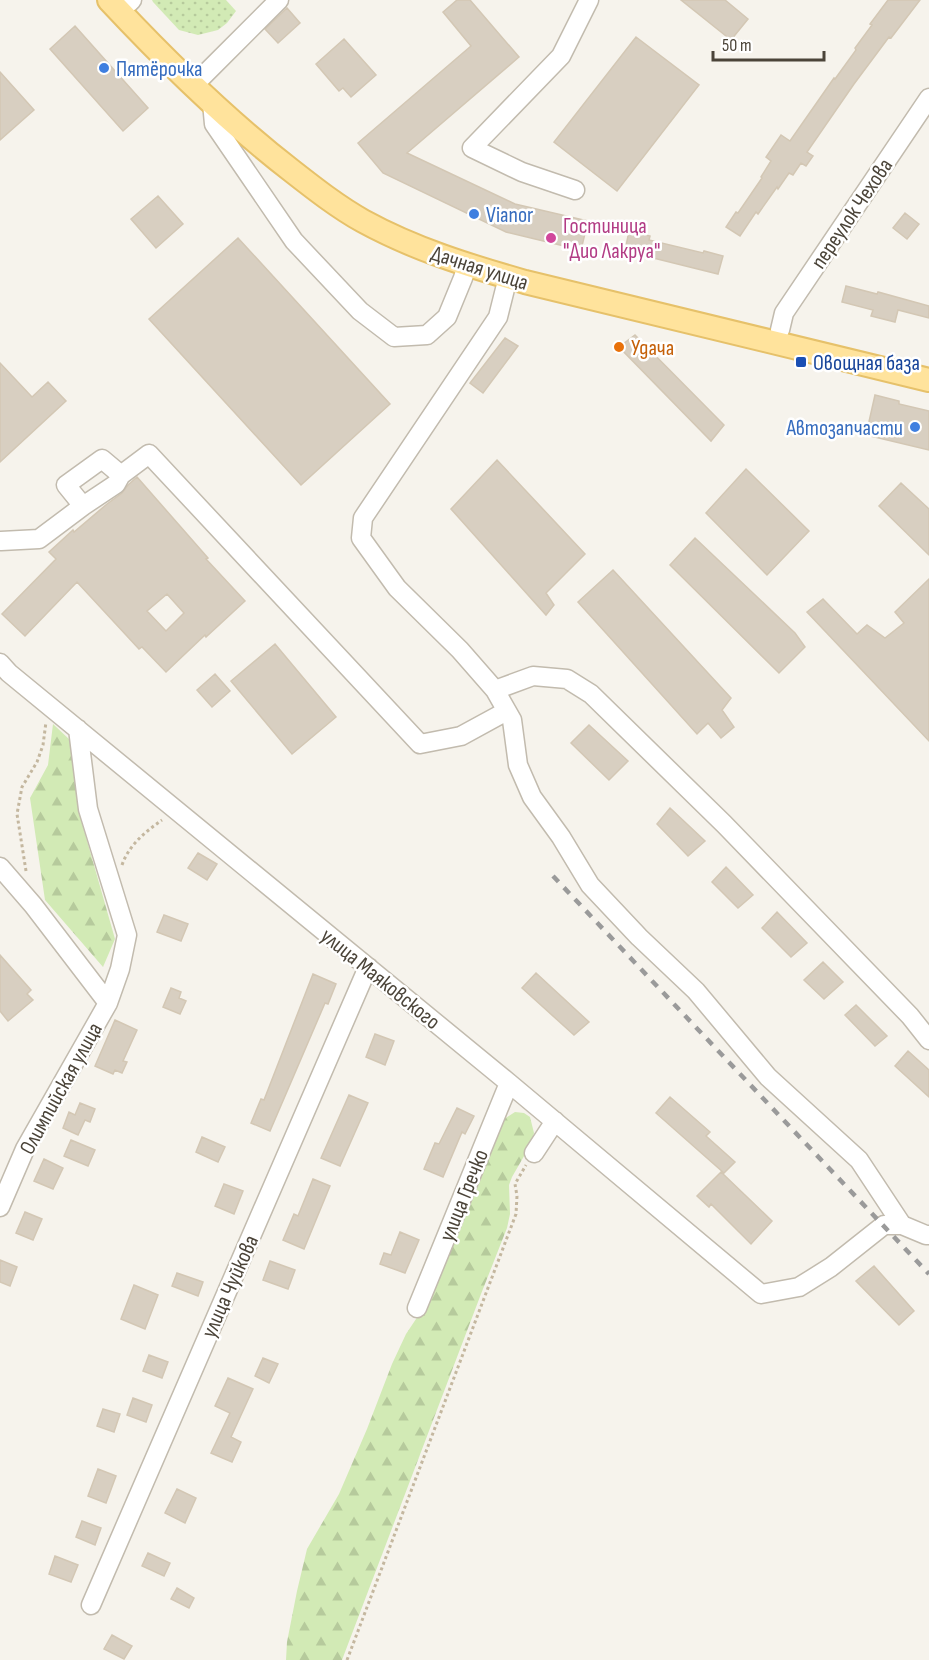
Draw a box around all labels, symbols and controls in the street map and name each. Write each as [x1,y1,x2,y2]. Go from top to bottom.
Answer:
scale bar [713,24,824,62]
text: 50 m [722,35,752,56]
place label: Пятёрочка [116,56,203,83]
marker: Пятёрочка [97,61,111,75]
street label: переулок Чехова [805,154,899,274]
place label: Vianor [486,202,533,229]
marker: Vianor [467,207,481,221]
place label: Гостиница "Дио Лакруа" [563,213,660,265]
marker: Гостиница "Дио Лакруа" [544,231,558,245]
street label: Дачная улица [428,240,532,297]
place label: Удача [631,335,674,362]
marker: Удача [612,340,626,354]
place label: Овощная база [813,350,920,377]
marker: Овощная база [794,355,808,369]
place label: Автозапчасти [785,415,903,442]
marker: Автозапчасти [908,420,922,434]
street label: улица Маяковского [315,923,445,1036]
street label: Олимпийская улица [14,1018,109,1159]
street label: улица Гречко [434,1146,495,1245]
street label: улица Чуйкова [196,1231,265,1342]

